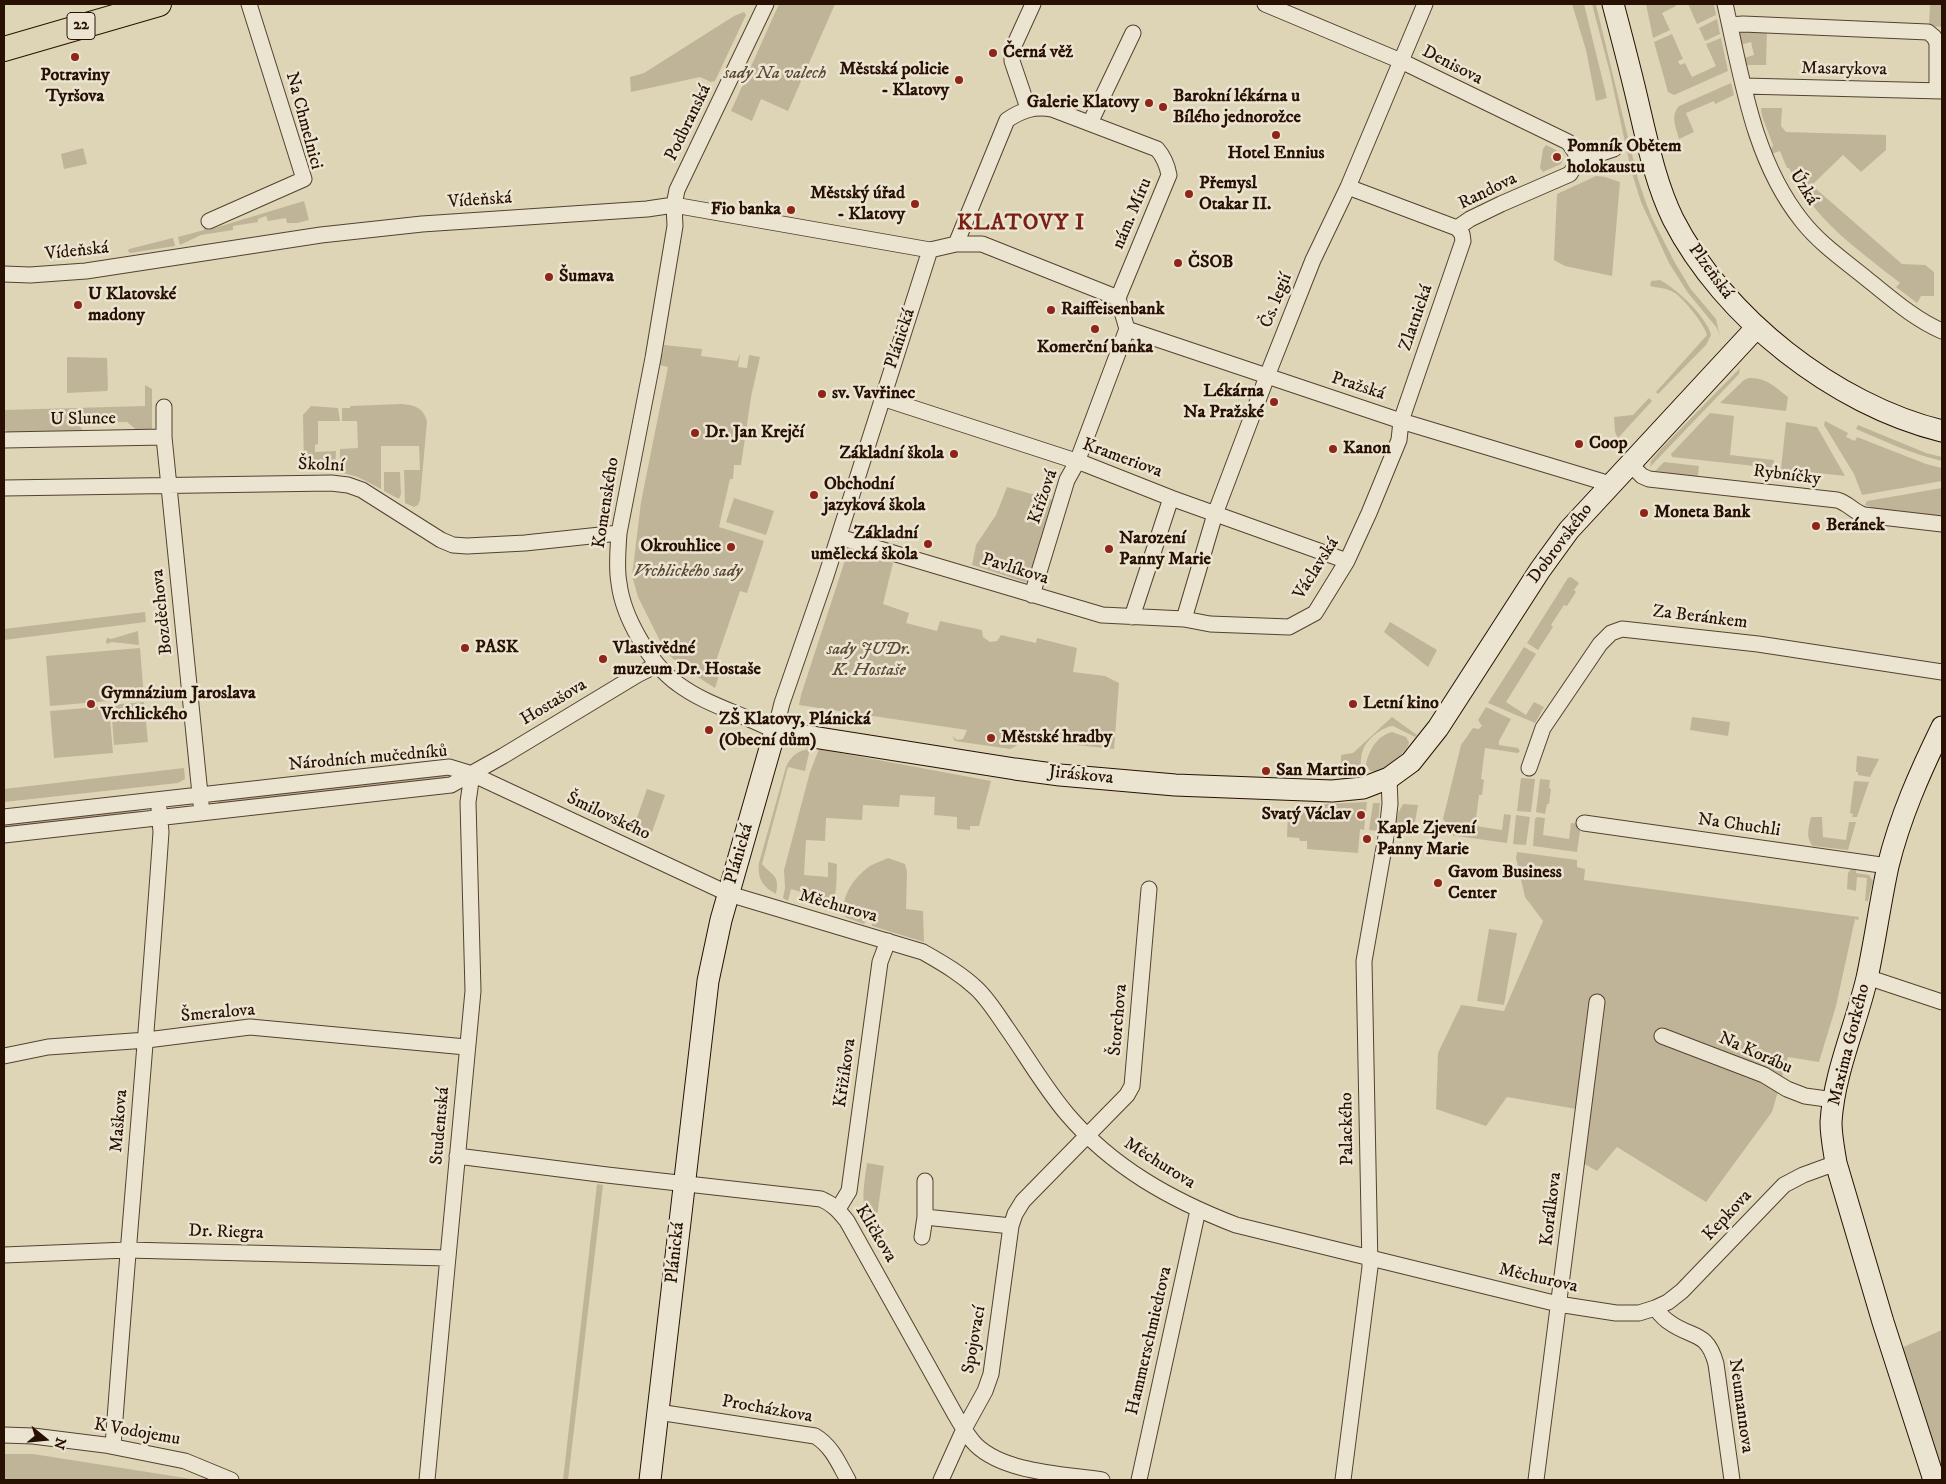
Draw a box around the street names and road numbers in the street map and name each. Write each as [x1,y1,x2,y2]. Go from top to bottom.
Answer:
road number: 22 [67,12,95,40]
street label: Denisova [1418,42,1486,90]
street label: Masarykova [1801,58,1887,82]
street label: Na Chmelnici [280,70,326,172]
street label: Podbranská [661,81,717,165]
street label: Úzká [1784,166,1822,210]
street label: Randova [1455,169,1521,215]
street label: nám. Míru [1108,175,1158,253]
street label: Vídeňská [447,188,513,214]
street label: Vídeňská [44,238,110,266]
street label: Plzeňská [1683,240,1737,304]
street label: Čs. legií [1256,271,1298,331]
street label: Zlatnická [1396,282,1438,354]
street label: Plánická [881,306,921,372]
street label: Pražská [1328,368,1388,406]
street label: U Slunce [50,409,116,431]
street label: Krameriova [1079,435,1165,483]
street label: Školní [297,454,345,478]
street label: Komenského [589,456,625,550]
street label: Rybníčky [1752,461,1822,491]
street label: Křížová [1025,467,1063,527]
street label: Dobrovského [1524,500,1598,588]
street label: Václavská [1290,534,1344,604]
street label: Pavlíkova [979,550,1051,590]
street label: Bozděchova [148,568,178,656]
street label: Za Beránkem [1651,601,1749,635]
street label: Hostašova [517,675,591,731]
street label: Národních mučedníků [288,741,448,777]
street label: Jiráskova [1048,762,1114,790]
street label: Šmilovského [563,788,653,846]
street label: Na Chuchli [1696,810,1782,842]
street label: Plánická [721,821,759,887]
street label: Měchurova [796,886,880,928]
street label: Maxima Gorkého [1824,982,1876,1108]
street label: Štorchova [1105,983,1133,1057]
street label: Šmeralova [180,1000,256,1028]
street label: Na Korábu [1715,1028,1795,1080]
street label: Křižíkova [830,1037,862,1109]
street label: Studentská [427,1086,455,1166]
street label: Maškova [106,1089,134,1153]
street label: Palackého [1337,1092,1359,1166]
street label: Měchurova [1119,1134,1199,1194]
street label: Korálkova [1537,1171,1567,1247]
street label: Kepkova [1699,1186,1757,1246]
street label: Kličkova [849,1201,901,1267]
street label: Dr. Riegra [188,1221,264,1245]
street label: Plánická [662,1221,690,1285]
street label: Měchurova [1496,1259,1580,1299]
street label: Hammerschmiedtova [1122,1265,1178,1417]
street label: Spojovací [958,1305,992,1375]
street label: Neumannova [1723,1358,1757,1454]
street label: Procházkova [720,1391,814,1429]
street label: K Vodojemu [92,1415,182,1451]

